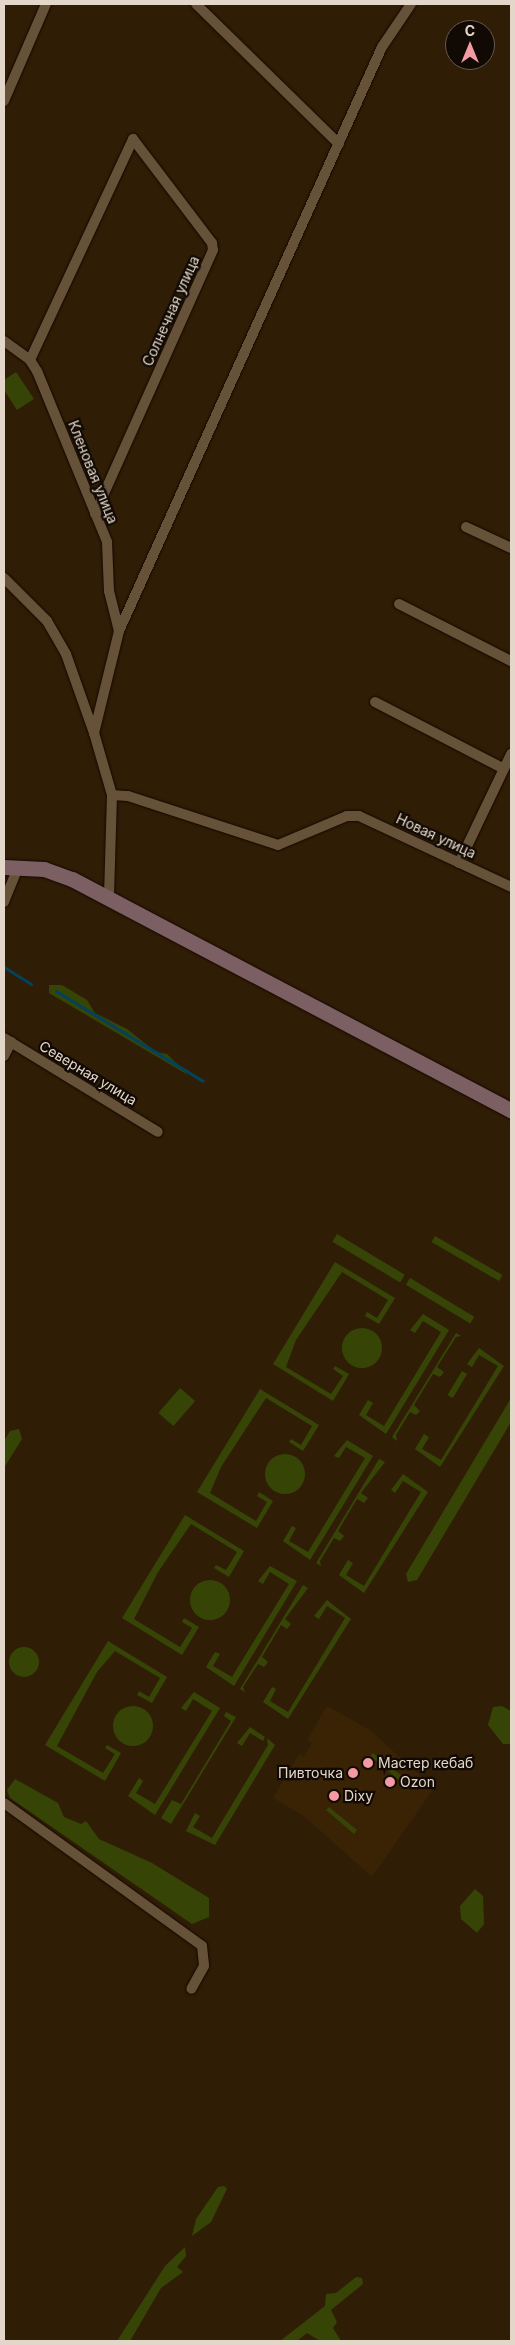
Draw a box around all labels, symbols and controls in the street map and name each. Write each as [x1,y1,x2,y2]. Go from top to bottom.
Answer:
north arrow [445,20,495,70]
text: С [465,22,475,39]
street label: Солнечная улица [139,253,203,369]
street label: Кленовая улица [65,418,121,526]
street label: Новая улица [393,810,479,862]
street label: Северная улица [36,1037,140,1109]
place label: Мастер кебаб [378,1755,473,1771]
marker: Мастер кебаб [362,1757,374,1769]
place label: Пивточка [278,1765,343,1781]
marker: Пивточка [347,1767,359,1779]
place label: Ozon [400,1774,435,1790]
marker: Ozon [384,1776,396,1788]
place label: Dixy [344,1788,373,1804]
marker: Dixy [328,1790,340,1802]

